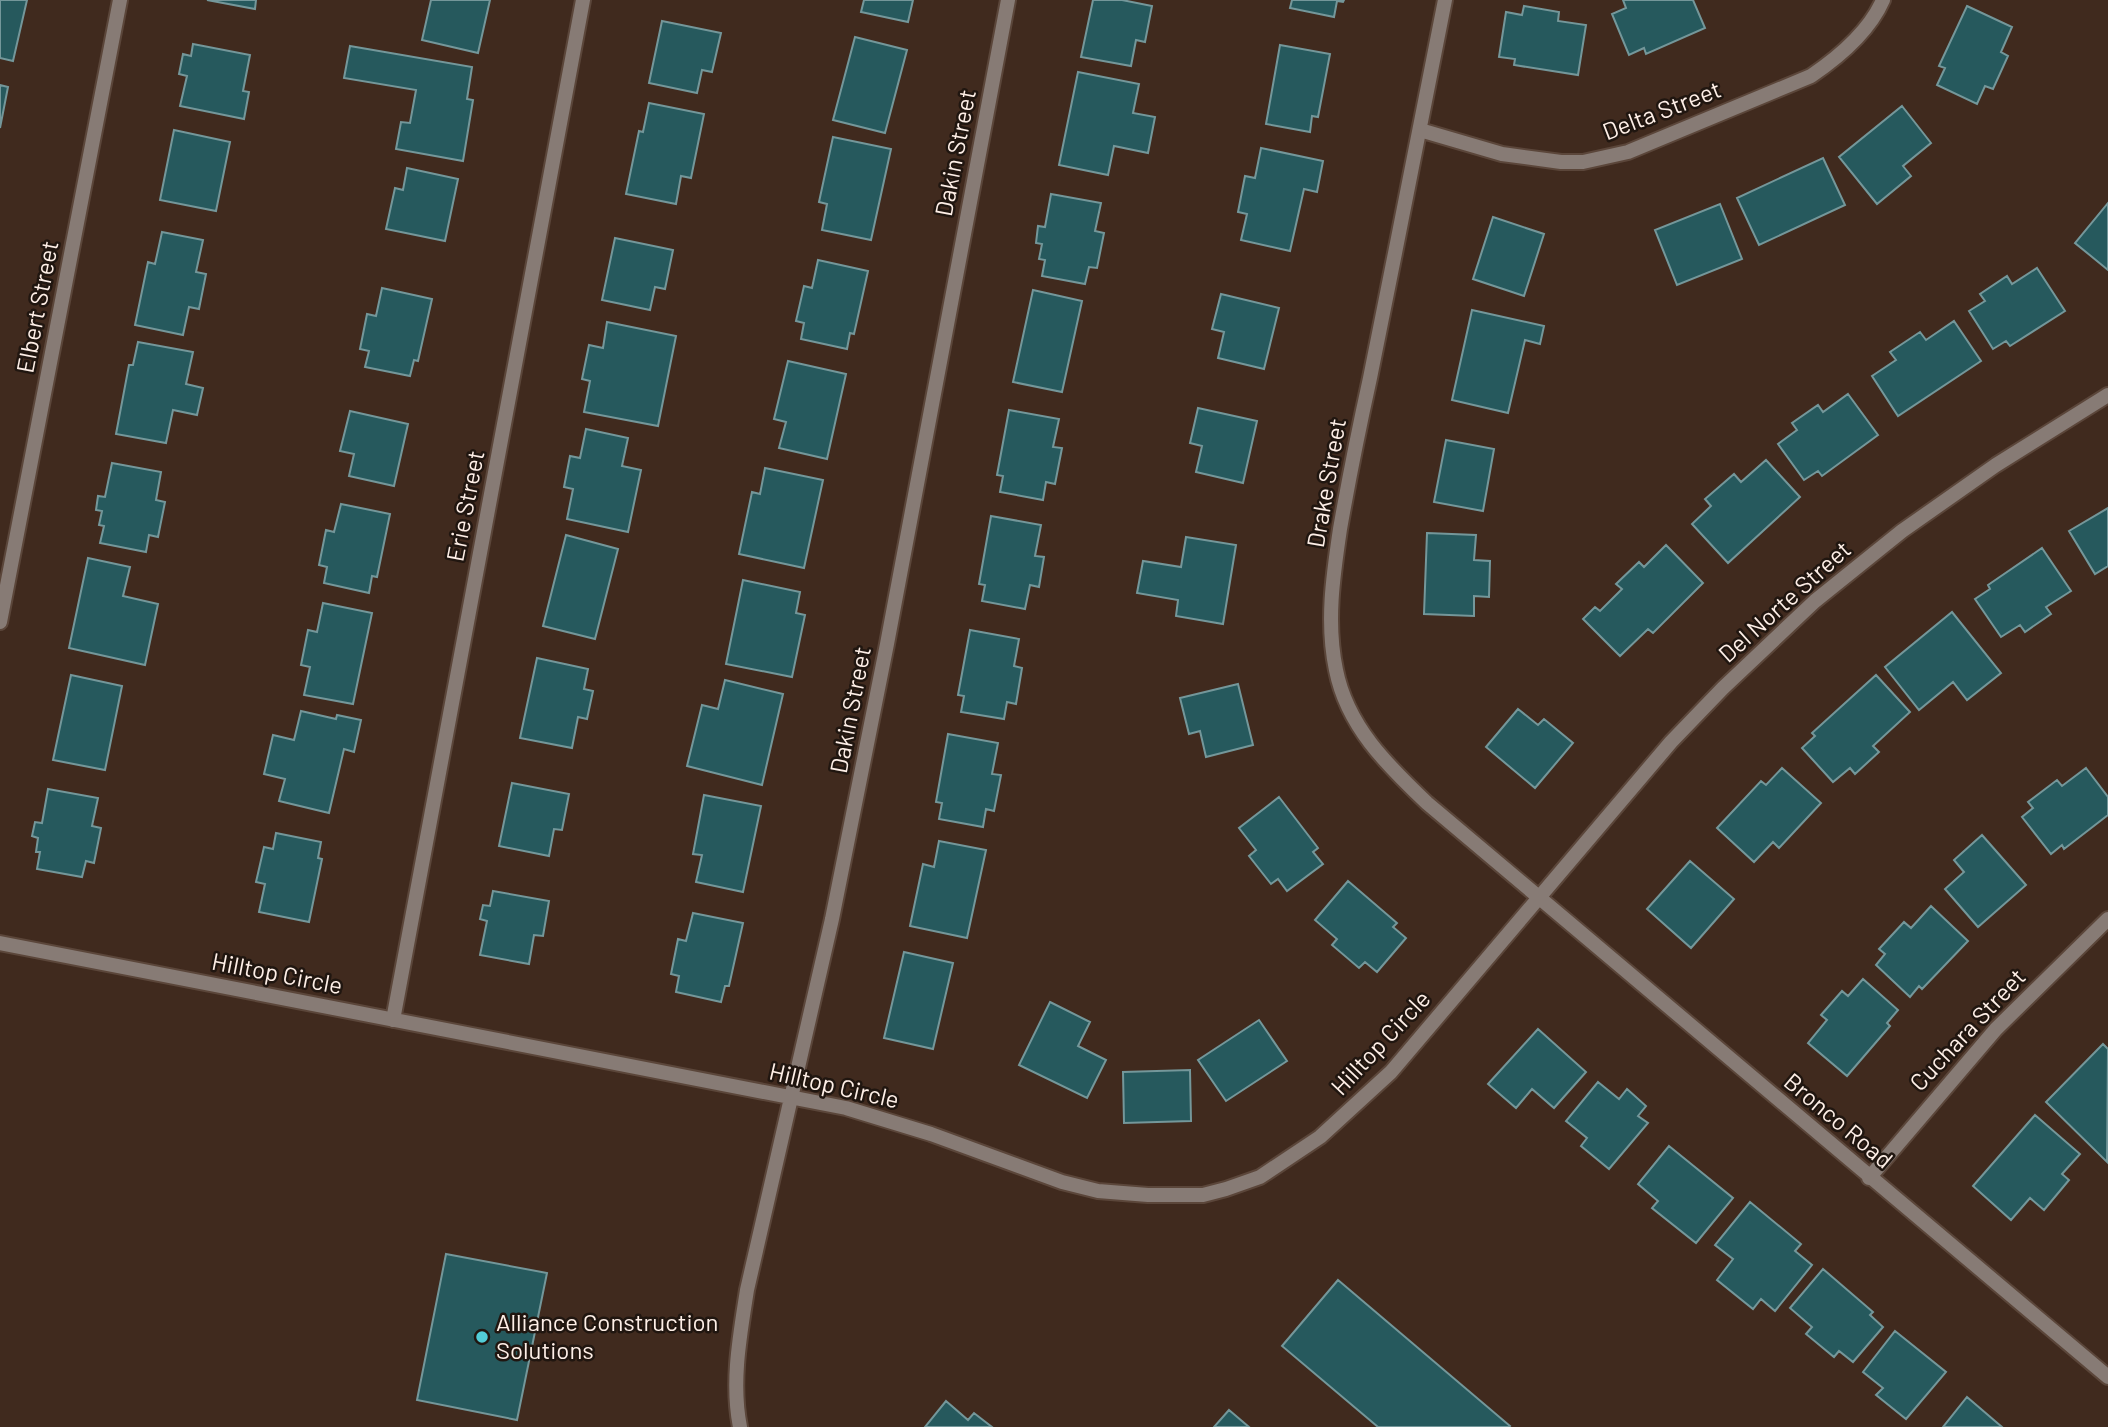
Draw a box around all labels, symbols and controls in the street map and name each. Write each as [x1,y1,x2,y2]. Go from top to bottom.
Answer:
street label: Delta Street [1598,74,1725,145]
street label: Dakin Street [928,87,981,218]
street label: Elbert Street [10,238,64,375]
street label: Drake Street [1300,416,1351,550]
street label: Erie Street [440,448,489,564]
street label: Del Norte Street [1712,534,1856,668]
street label: Dakin Street [823,644,876,775]
street label: Hilltop Circle [210,946,345,999]
street label: Cuchara Street [1903,962,2031,1096]
street label: Hilltop Circle [1324,984,1436,1100]
street label: Hilltop Circle [767,1056,902,1114]
street label: Bronco Road [1779,1066,1899,1174]
place label: Alliance Construction Solutions [496,1307,719,1364]
marker: Alliance Construction Solutions [474,1329,490,1345]

